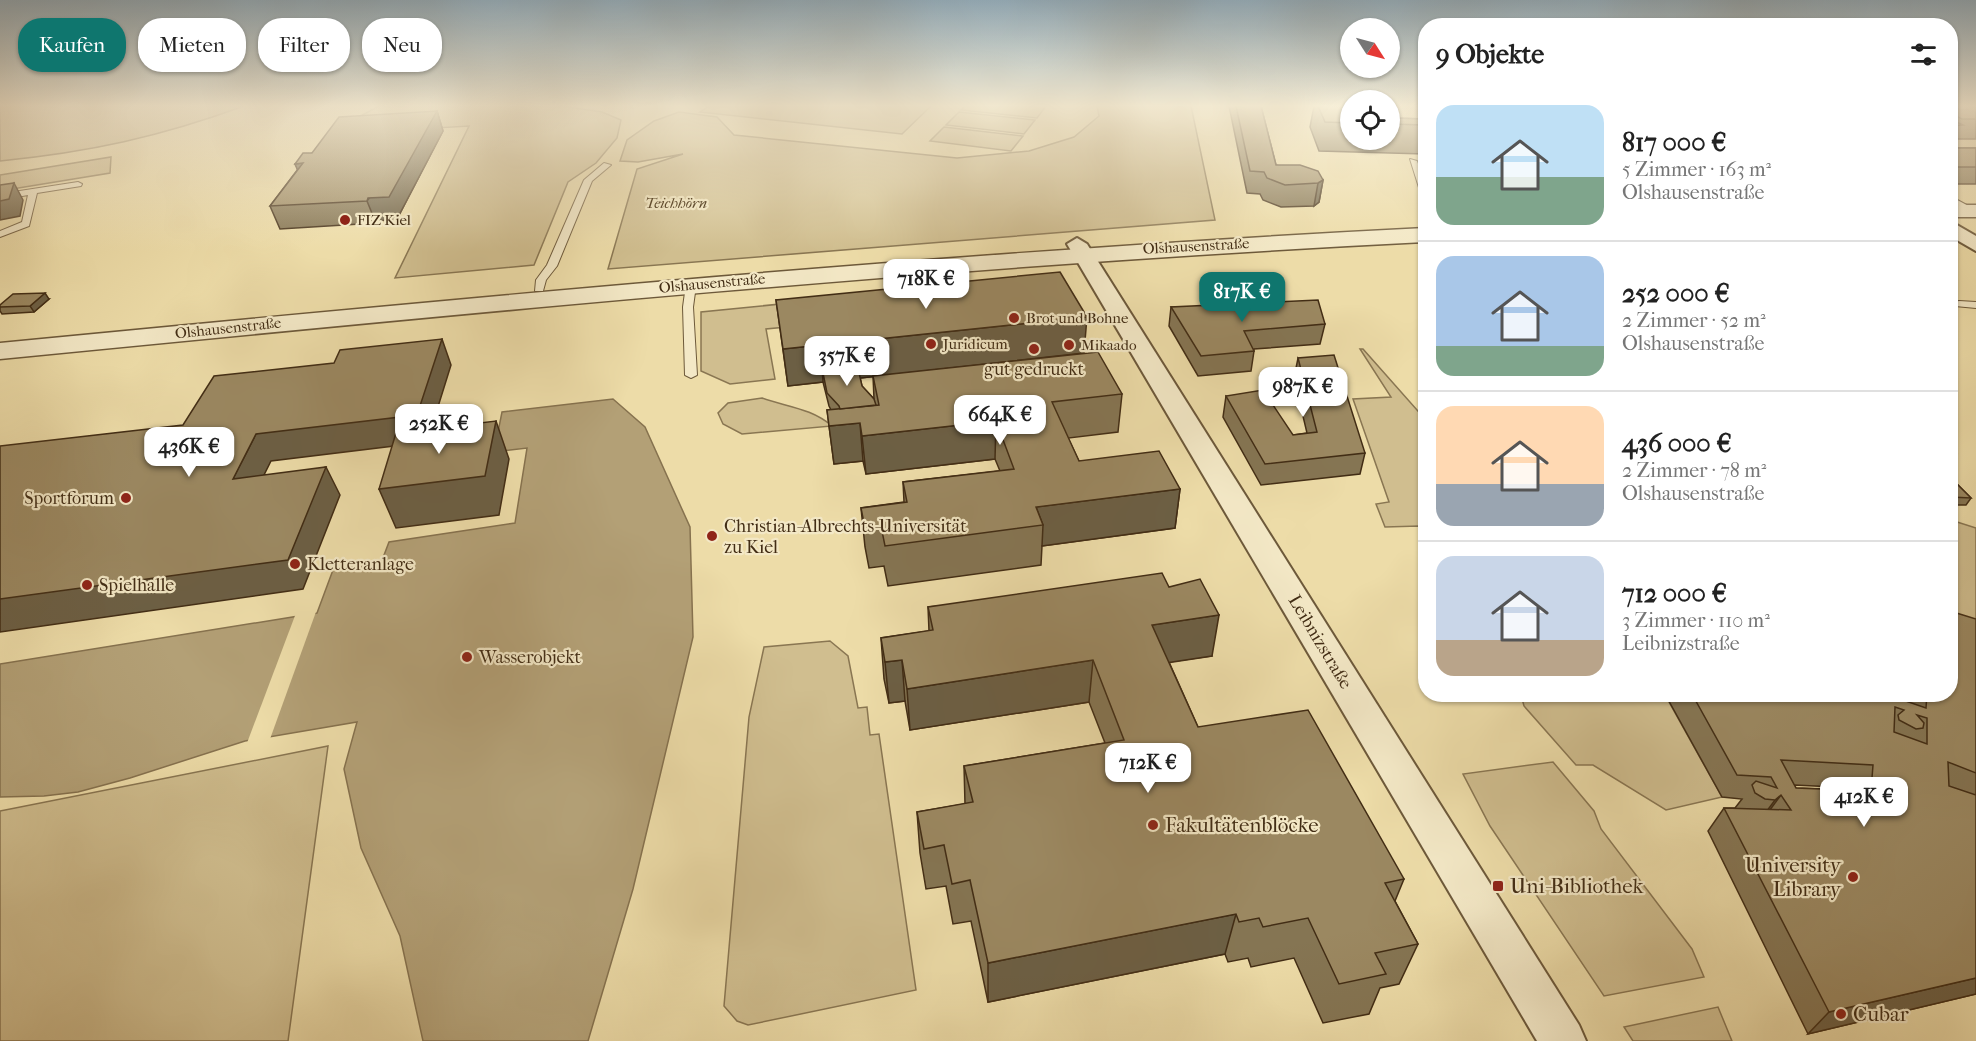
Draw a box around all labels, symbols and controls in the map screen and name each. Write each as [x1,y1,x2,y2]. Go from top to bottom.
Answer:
chip: Kaufen [18,18,126,72]
chip: Mieten [138,18,246,72]
chip: Filter [258,18,350,72]
chip: Neu [362,18,442,72]
north arrow [1340,18,1400,78]
map controls [1340,18,1400,150]
icon: filters [1907,38,1940,71]
text: 9 Objekte [1436,39,1544,70]
button: locate [1340,90,1400,150]
text: 817 000 € [1622,127,1727,158]
icon: home [1484,129,1556,201]
text: 5 Zimmer · 163 m² [1622,158,1771,181]
text: Olshausenstraße [1622,181,1764,204]
park label: Teichhörn [645,194,707,212]
place label: FIZ Kiel [357,211,411,229]
marker: FIZ Kiel [338,213,352,227]
street label: Olshausenstraße [1142,234,1250,258]
pin: 718K € [877,259,975,310]
text: 718K € [897,267,955,290]
street label: Olshausenstraße [658,269,767,297]
pin: 817K € [1193,272,1291,323]
text: 252 000 € [1622,278,1730,309]
text: 817K € [1213,280,1271,303]
icon: home [1484,280,1556,352]
place label: Brot und Bohne [1026,309,1129,327]
text: 2 Zimmer · 52 m² [1622,309,1766,332]
marker: Brot und Bohne [1007,311,1021,325]
street label: Olshausenstraße [174,313,283,343]
text: Olshausenstraße [1622,332,1764,355]
place label: Juridicum [942,335,1008,353]
pin: 357K € [798,336,896,387]
place label: Mikaado [1081,336,1137,354]
marker: Juridicum [924,337,938,351]
marker: Mikaado [1062,338,1076,352]
marker: gut gedruckt [1027,342,1041,356]
text: 357K € [818,344,876,367]
place label: gut gedruckt [984,359,1085,380]
pin: 987K € [1254,367,1352,418]
text: 987K € [1273,375,1333,398]
pin: 664K € [951,395,1049,446]
text: 664K € [968,403,1032,426]
pin: 252K € [390,404,488,455]
text: 252K € [409,412,469,435]
pin: 436K € [140,427,238,478]
text: 436 000 € [1622,428,1732,459]
icon: home [1484,430,1556,502]
text: 436K € [158,435,220,458]
text: 2 Zimmer · 78 m² [1622,459,1766,482]
text: Olshausenstraße [1622,482,1764,505]
place label: Sportforum [24,488,114,509]
marker: Sportforum [119,491,133,505]
place label: Christian-Albrechts-Universität zu Kiel [724,516,967,558]
marker: Christian-Albrechts-Universität zu Kiel [705,529,719,543]
place label: Kletteranlage [307,554,414,575]
marker: Kletteranlage [288,557,302,571]
place label: Spielhalle [99,575,174,596]
marker: Spielhalle [80,578,94,592]
text: 712 000 € [1622,578,1727,609]
icon: home [1484,580,1556,652]
street label: Leibnizstraße [1284,591,1356,693]
text: 3 Zimmer · 110 m² [1622,609,1770,632]
text: Leibnizstraße [1622,632,1740,655]
place label: Wasserobjekt [478,647,582,668]
marker: Wasserobjekt [460,650,474,664]
pin: 712K € [1099,743,1197,794]
text: 712K € [1119,751,1177,774]
pin: 412K € [1815,777,1913,828]
text: 412K € [1834,785,1894,808]
place label: Fakultätenblöcke [1165,813,1319,837]
marker: Fakultätenblöcke [1146,818,1160,832]
place label: University Library [1745,853,1842,901]
marker: University Library [1846,870,1860,884]
place label: Uni-Bibliothek [1510,874,1644,898]
marker: Uni-Bibliothek [1491,879,1505,893]
place label: Cubar [1853,1002,1909,1026]
marker: Cubar [1834,1007,1848,1021]

